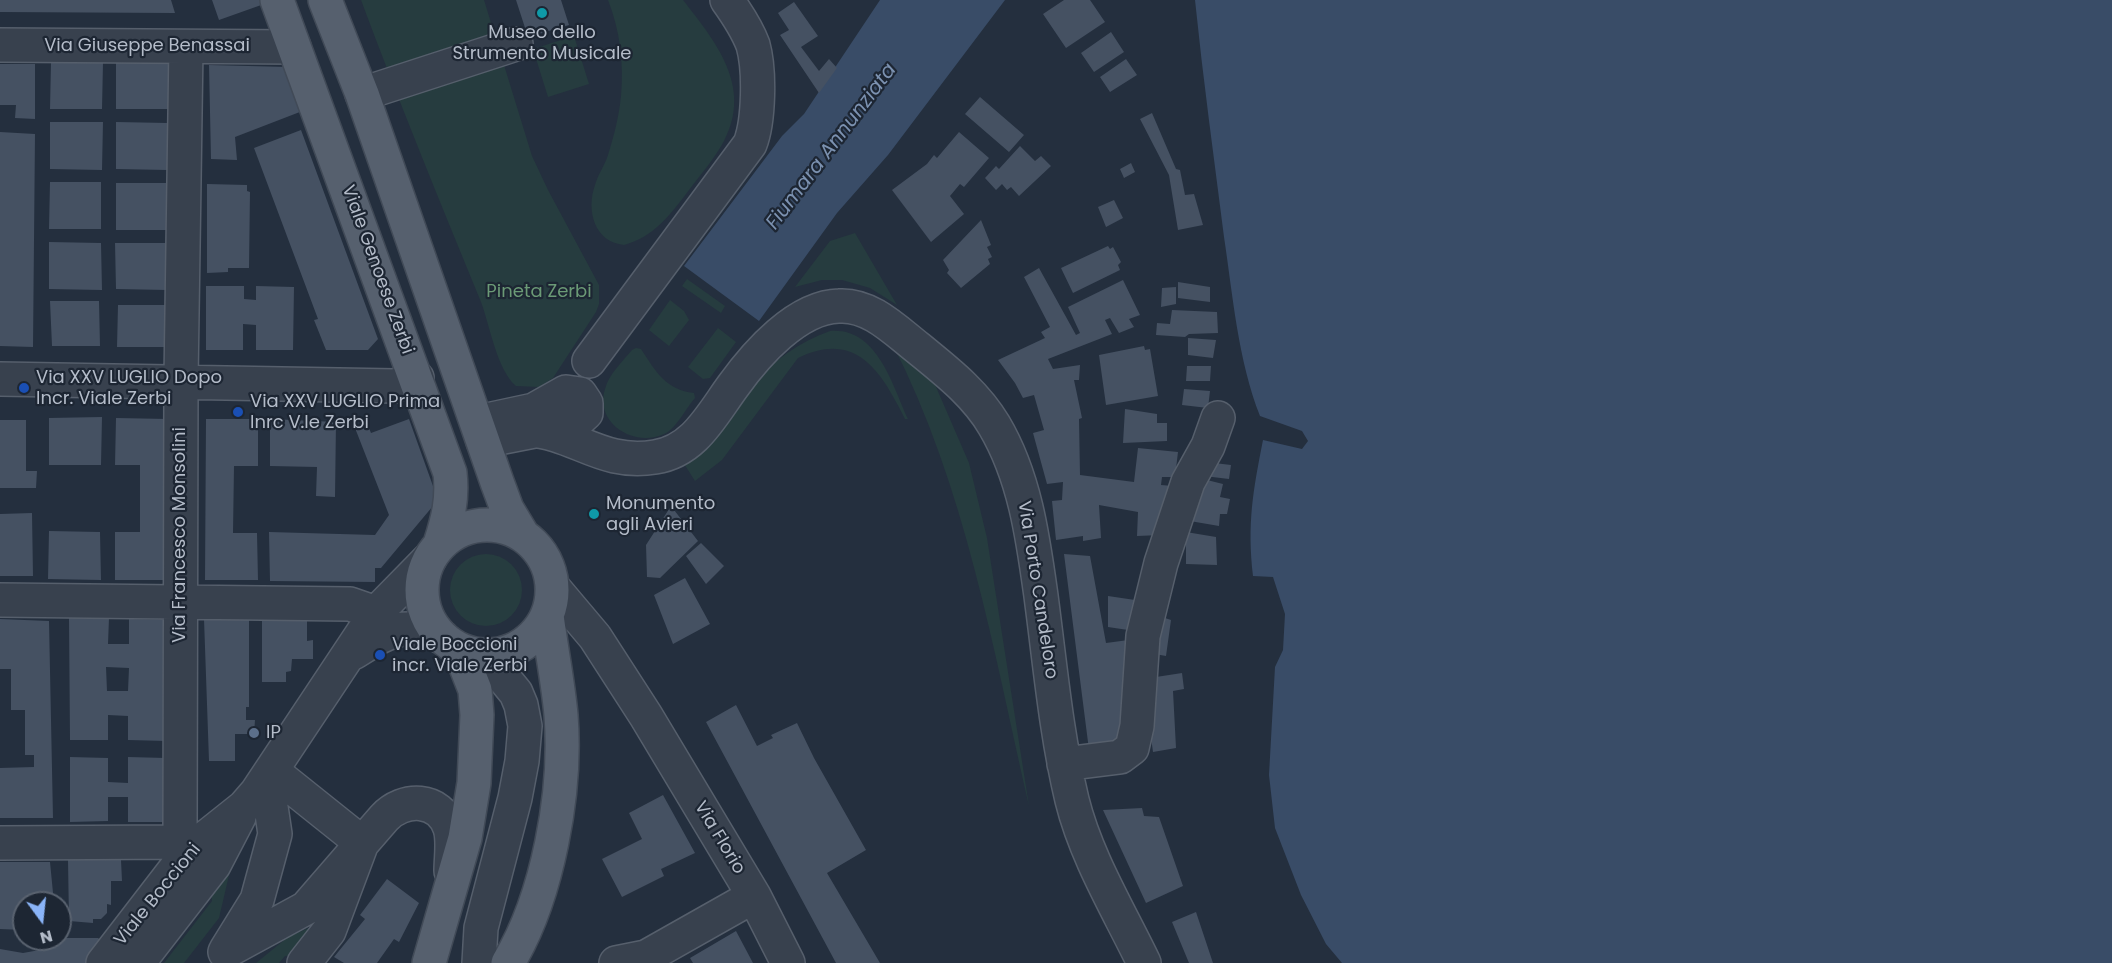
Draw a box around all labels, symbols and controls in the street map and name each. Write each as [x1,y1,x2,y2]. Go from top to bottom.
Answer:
marker: Museo dello Strumento Musicale [535,6,549,20]
place label: Museo dello Strumento Musicale [453,22,631,64]
street label: Via Giuseppe Benassai [44,35,250,57]
water label: Fiumara Annunziata [762,59,902,235]
street label: Viale Genoese Zerbi [336,183,418,357]
park label: Pineta Zerbi [486,281,592,303]
place label: Via XXV LUGLIO Dopo Incr. Viale Zerbi [36,367,222,410]
marker: Via XXV LUGLIO Dopo Incr. Viale Zerbi [17,381,31,395]
place label: Via XXV LUGLIO Prima Inrc V.le Zerbi [250,391,440,434]
marker: Via XXV LUGLIO Prima Inrc V.le Zerbi [231,405,245,419]
street label: Via Francesco Monsolini [169,427,191,643]
place label: Monumento agli Avieri [606,493,715,536]
street label: Via Porto Candeloro [1012,499,1062,681]
marker: Monumento agli Avieri [587,507,601,521]
place label: Viale Boccioni incr. Viale Zerbi [392,634,528,676]
marker: Viale Boccioni incr. Viale Zerbi [373,648,387,662]
place label: IP [266,722,281,744]
marker: IP [247,726,261,740]
street label: Via Florio [689,798,749,878]
street label: Viale Boccioni [110,839,206,951]
north arrow [12,891,72,951]
text: N [37,924,55,950]

